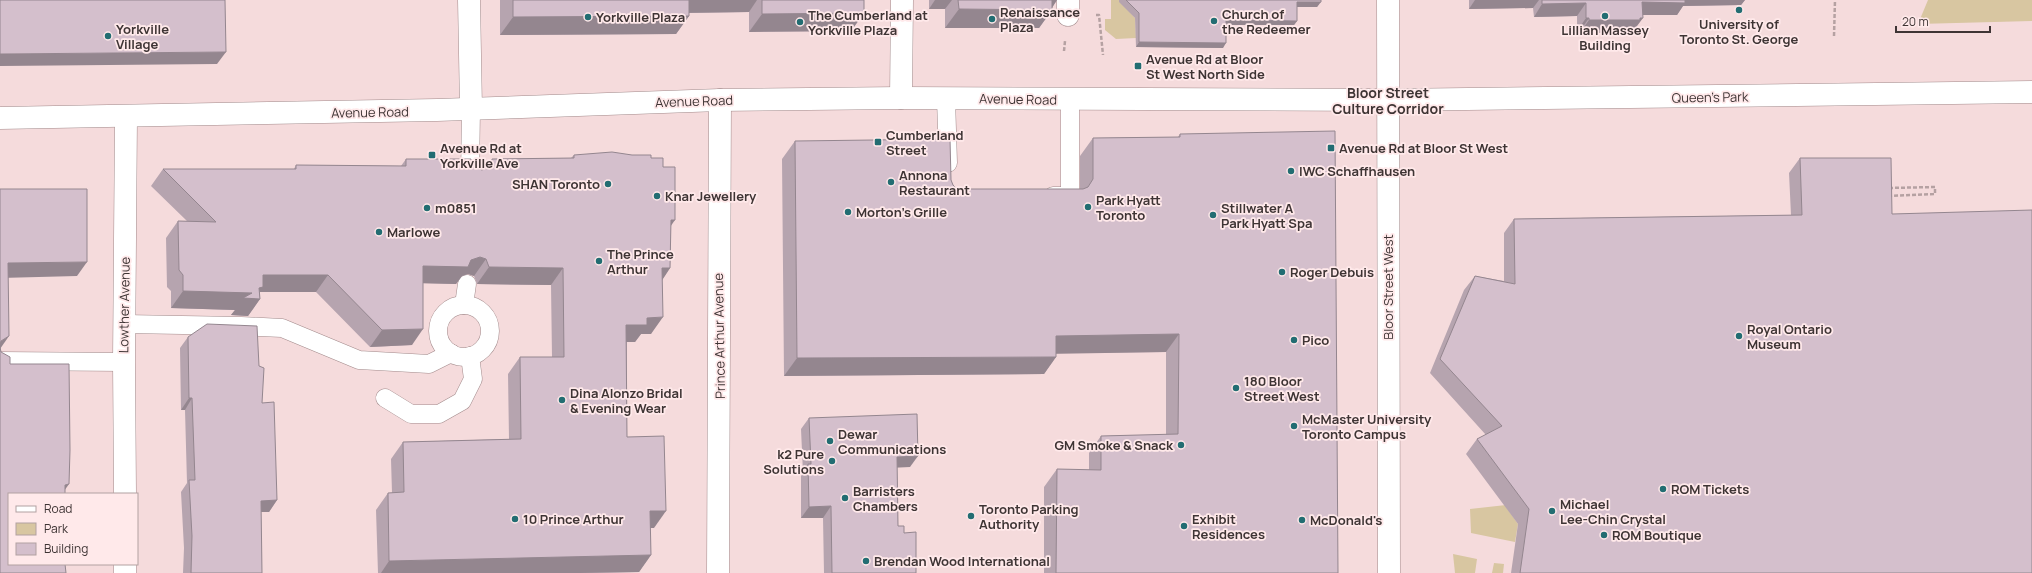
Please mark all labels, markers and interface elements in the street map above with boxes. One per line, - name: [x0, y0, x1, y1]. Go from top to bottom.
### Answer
- place label: Renaissance Plaza: [1000, 3, 1080, 36]
- place label: Church of the Redeemer: [1222, 5, 1311, 38]
- marker: University of Toronto St. George: [1734, 5, 1744, 15]
- place label: The Cumberland at Yorkville Plaza: [808, 6, 928, 39]
- place label: Yorkville Plaza: [596, 8, 685, 26]
- scale bar: [1896, 8, 1990, 34]
- marker: Lillian Massey Building: [1600, 11, 1610, 21]
- marker: Yorkville Plaza: [583, 12, 593, 22]
- text: 20 m: [1902, 13, 1929, 30]
- marker: Renaissance Plaza: [987, 14, 997, 24]
- place label: University of Toronto St. George: [1680, 15, 1799, 48]
- marker: Church of the Redeemer: [1209, 16, 1219, 26]
- marker: The Cumberland at Yorkville Plaza: [795, 17, 805, 27]
- place label: Yorkville Village: [116, 20, 169, 53]
- place label: Lillian Massey Building: [1561, 21, 1649, 54]
- marker: Yorkville Village: [103, 31, 113, 41]
- place label: Avenue Rd at Bloor St West North Side: [1146, 50, 1265, 83]
- marker: Avenue Rd at Bloor St West North Side: [1133, 61, 1143, 71]
- district label: Bloor Street Culture Corridor: [1332, 83, 1444, 118]
- street label: Queen's Park: [1672, 87, 1749, 107]
- street label: Avenue Road: [979, 89, 1057, 109]
- street label: Avenue Road: [655, 91, 733, 111]
- street label: Avenue Road: [331, 102, 409, 122]
- place label: Cumberland Street: [886, 126, 964, 159]
- marker: Cumberland Street: [873, 137, 883, 147]
- place label: Avenue Rd at Yorkville Ave: [440, 139, 522, 172]
- place label: Avenue Rd at Bloor St West: [1339, 139, 1509, 157]
- marker: Avenue Rd at Bloor St West: [1326, 143, 1336, 153]
- marker: Avenue Rd at Yorkville Ave: [427, 150, 437, 160]
- place label: IWC Schaffhausen: [1299, 162, 1415, 180]
- place label: Annona Restaurant: [899, 166, 970, 199]
- marker: IWC Schaffhausen: [1286, 166, 1296, 176]
- place label: SHAN Toronto: [512, 175, 600, 193]
- marker: Annona Restaurant: [886, 177, 896, 187]
- marker: SHAN Toronto: [603, 179, 613, 189]
- place label: Knar Jewellery: [665, 187, 757, 205]
- marker: Knar Jewellery: [652, 191, 662, 201]
- place label: Park Hyatt Toronto: [1096, 191, 1161, 224]
- place label: m0851: [435, 199, 477, 217]
- place label: Stillwater A Park Hyatt Spa: [1221, 199, 1312, 232]
- marker: Park Hyatt Toronto: [1083, 202, 1093, 212]
- marker: m0851: [422, 203, 432, 213]
- place label: Morton's Grille: [856, 203, 947, 221]
- marker: Morton's Grille: [843, 207, 853, 217]
- marker: Stillwater A Park Hyatt Spa: [1208, 210, 1218, 220]
- place label: Marlowe: [387, 223, 440, 241]
- marker: Marlowe: [374, 227, 384, 237]
- street label: Bloor Street West: [1379, 234, 1397, 340]
- place label: The Prince Arthur: [607, 245, 674, 278]
- street label: Lowther Avenue: [114, 256, 134, 353]
- marker: The Prince Arthur: [594, 256, 604, 266]
- place label: Roger Debuis: [1290, 263, 1374, 281]
- marker: Roger Debuis: [1277, 267, 1287, 277]
- street label: Prince Arthur Avenue: [709, 273, 729, 399]
- place label: Royal Ontario Museum: [1747, 320, 1832, 353]
- place label: Pico: [1302, 331, 1329, 349]
- marker: Royal Ontario Museum: [1734, 331, 1744, 341]
- marker: Pico: [1289, 335, 1299, 345]
- place label: 180 Bloor Street West: [1244, 372, 1320, 405]
- marker: 180 Bloor Street West: [1231, 383, 1241, 393]
- place label: Dina Alonzo Bridal & Evening Wear: [570, 384, 683, 417]
- marker: Dina Alonzo Bridal & Evening Wear: [557, 395, 567, 405]
- place label: McMaster University Toronto Campus: [1302, 410, 1432, 443]
- marker: McMaster University Toronto Campus: [1289, 421, 1299, 431]
- place label: Dewar Communications: [838, 425, 946, 458]
- marker: Dewar Communications: [825, 436, 835, 446]
- place label: GM Smoke & Snack: [1054, 436, 1174, 454]
- marker: GM Smoke & Snack: [1176, 440, 1186, 450]
- place label: k2 Pure Solutions: [763, 445, 824, 478]
- marker: k2 Pure Solutions: [827, 456, 837, 466]
- place label: ROM Tickets: [1671, 480, 1749, 498]
- place label: Barristers Chambers: [853, 482, 918, 515]
- marker: ROM Tickets: [1658, 484, 1668, 494]
- legend: [8, 493, 138, 565]
- marker: Barristers Chambers: [840, 493, 850, 503]
- place label: Michael Lee-Chin Crystal: [1560, 495, 1666, 528]
- text: Road: [44, 500, 72, 517]
- place label: Toronto Parking Authority: [979, 500, 1079, 533]
- marker: Michael Lee-Chin Crystal: [1547, 506, 1557, 516]
- place label: 10 Prince Arthur: [523, 510, 624, 528]
- place label: Exhibit Residences: [1192, 510, 1265, 543]
- marker: Toronto Parking Authority: [966, 511, 976, 521]
- place label: McDonald's: [1310, 511, 1382, 529]
- marker: 10 Prince Arthur: [510, 514, 520, 524]
- marker: McDonald's: [1297, 515, 1307, 525]
- text: Park: [44, 520, 69, 537]
- marker: Exhibit Residences: [1179, 521, 1189, 531]
- place label: ROM Boutique: [1612, 526, 1702, 544]
- marker: ROM Boutique: [1599, 530, 1609, 540]
- text: Building: [44, 540, 88, 557]
- place label: Brendan Wood International: [874, 552, 1050, 570]
- marker: Brendan Wood International: [861, 556, 871, 566]

